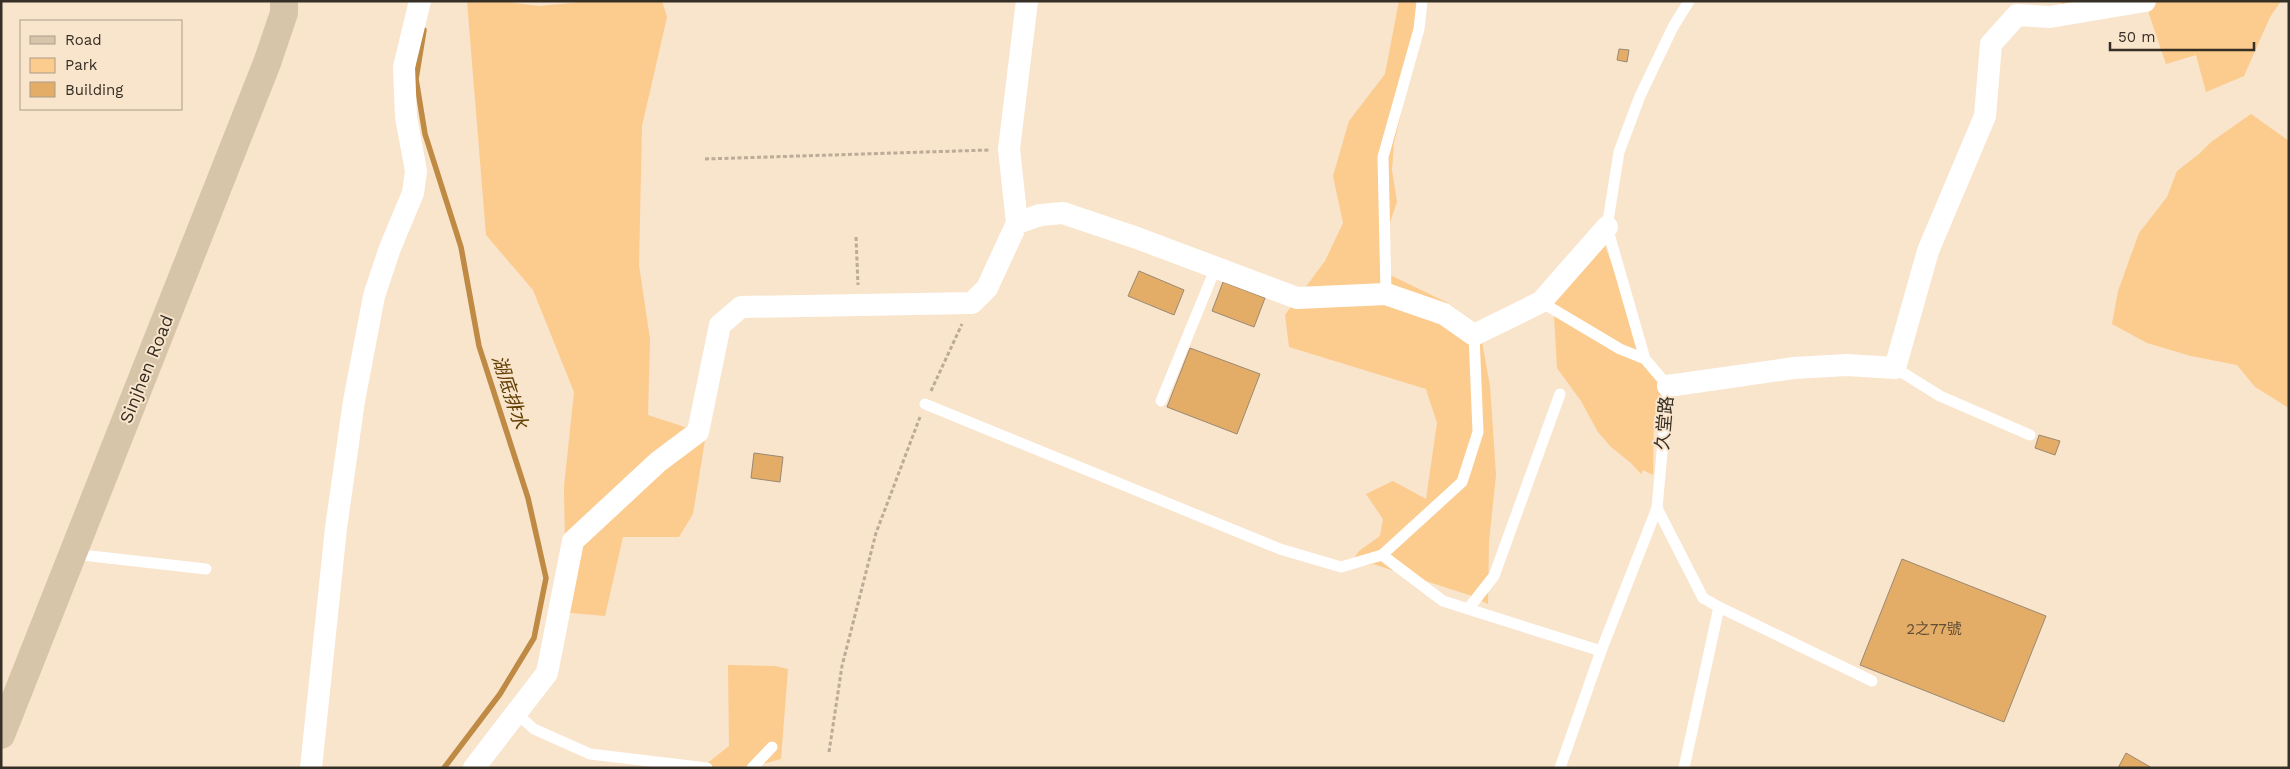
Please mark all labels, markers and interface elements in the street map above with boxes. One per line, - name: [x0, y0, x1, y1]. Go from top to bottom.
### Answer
- legend: [20, 20, 182, 110]
- scale bar: [2110, 20, 2254, 52]
- text: 50 m: [2118, 28, 2155, 46]
- text: Road: [65, 31, 102, 49]
- text: Park: [65, 56, 98, 74]
- text: Building: [65, 81, 123, 99]
- street label: Sinjhen Road: [115, 312, 177, 426]
- water label: 湖底排水: [487, 352, 533, 433]
- street label: 久堂路: [1651, 395, 1677, 451]
- house number: 2之77號: [1906, 620, 1962, 638]

